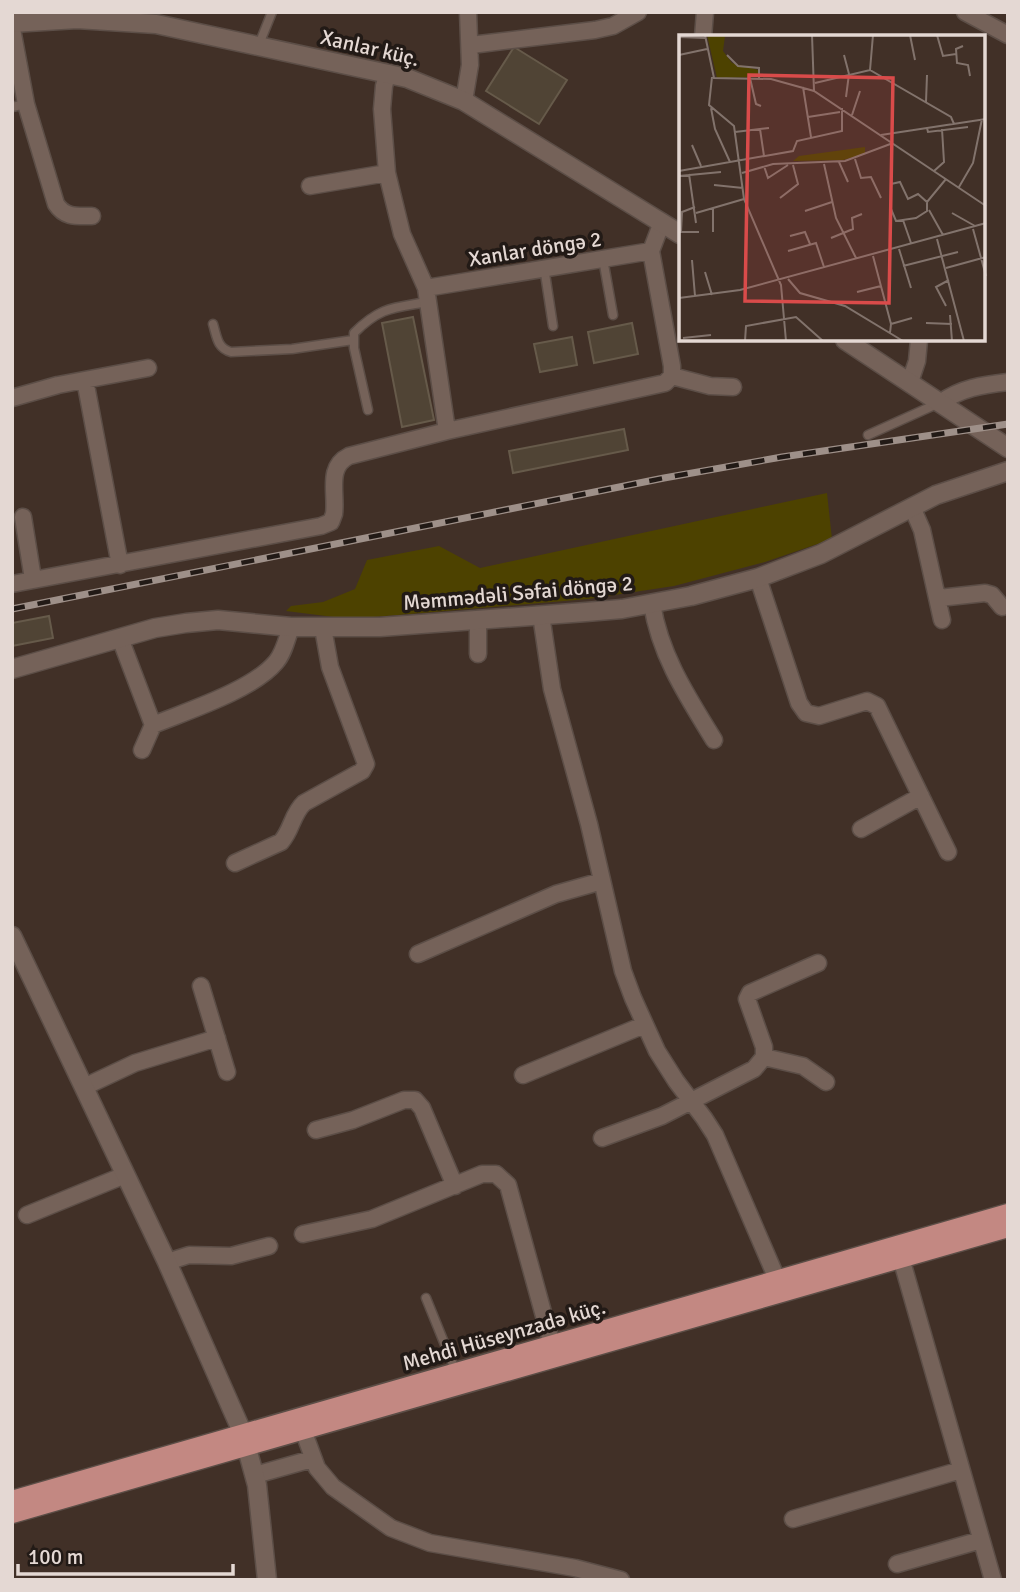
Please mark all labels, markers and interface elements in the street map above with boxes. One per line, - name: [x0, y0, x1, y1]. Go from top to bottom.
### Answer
- street label: Xanlar küç.: [318, 24, 422, 72]
- inset map: [679, 35, 985, 341]
- street label: Xanlar döngə 2: [467, 226, 603, 272]
- street label: Məmmədəli Səfai döngə 2: [402, 570, 634, 616]
- street label: Mehdi Hüseynzadə küç.: [400, 1294, 608, 1376]
- scale bar: [18, 1532, 233, 1576]
- text: 100 m: [28, 1544, 83, 1570]

